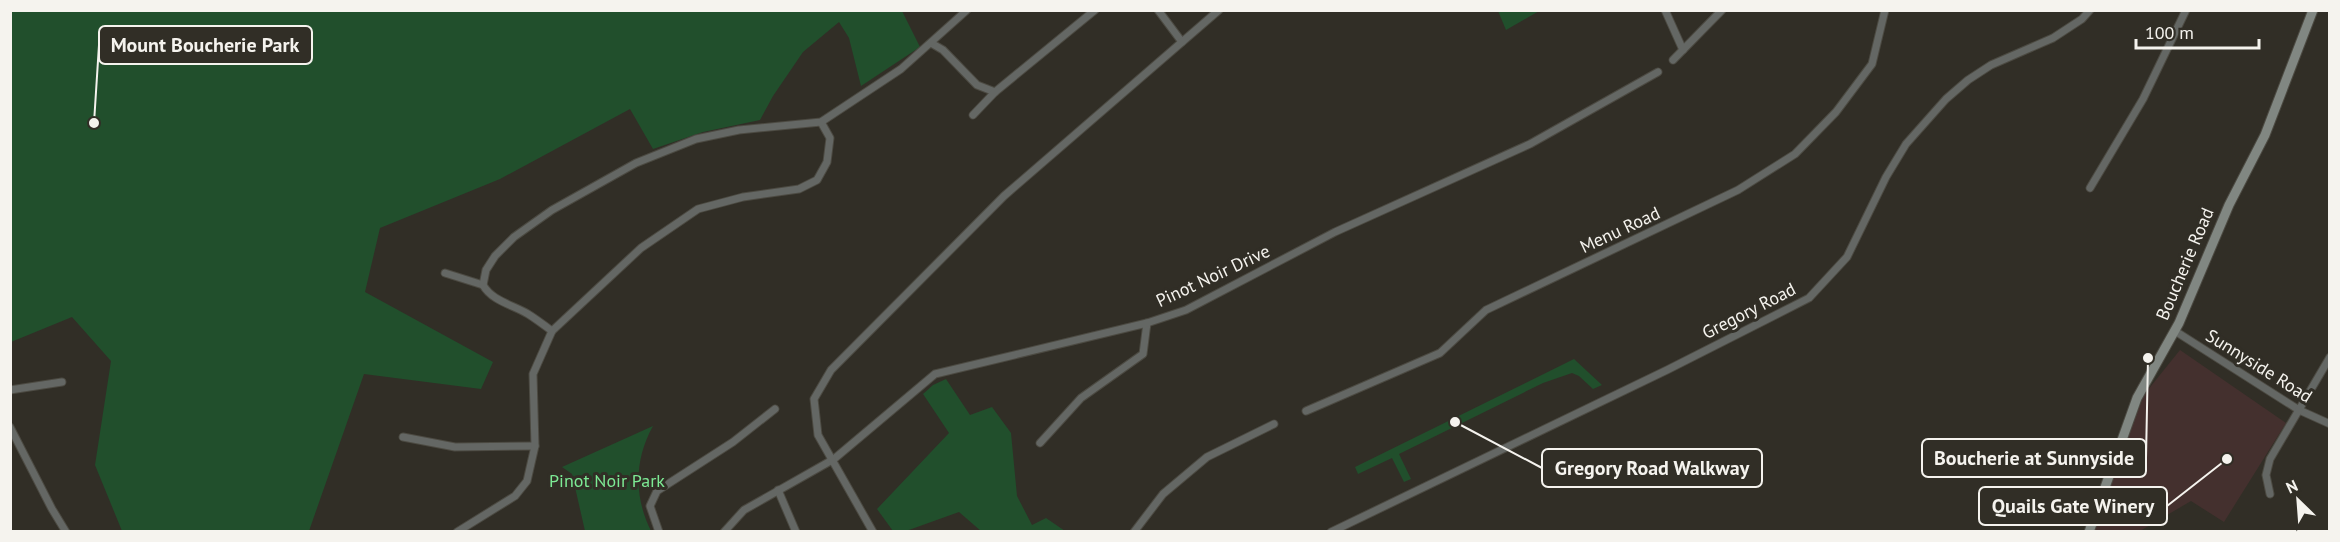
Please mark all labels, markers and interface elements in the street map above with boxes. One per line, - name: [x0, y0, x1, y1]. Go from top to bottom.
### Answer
- scale bar: [2136, 12, 2259, 50]
- text: 100 m: [2145, 21, 2194, 44]
- callout: Mount Boucherie Park: [99, 26, 312, 64]
- text: Mount Boucherie Park: [111, 32, 300, 58]
- street label: Menu Road: [1576, 201, 1664, 258]
- street label: Boucherie Road: [2151, 204, 2219, 324]
- street label: Pinot Noir Drive: [1152, 239, 1273, 312]
- street label: Gregory Road: [1698, 277, 1800, 344]
- street label: Sunnyside Road: [2202, 324, 2317, 408]
- callout: Boucherie at Sunnyside: [1922, 439, 2146, 477]
- text: Boucherie at Sunnyside: [1934, 445, 2134, 471]
- callout: Gregory Road Walkway: [1542, 449, 1762, 487]
- text: Gregory Road Walkway: [1555, 455, 1750, 481]
- park label: Pinot Noir Park: [549, 469, 665, 492]
- north arrow: [2268, 470, 2328, 530]
- text: N: [2283, 475, 2301, 498]
- callout: Quails Gate Winery: [1979, 487, 2167, 525]
- text: Quails Gate Winery: [1992, 493, 2155, 519]

